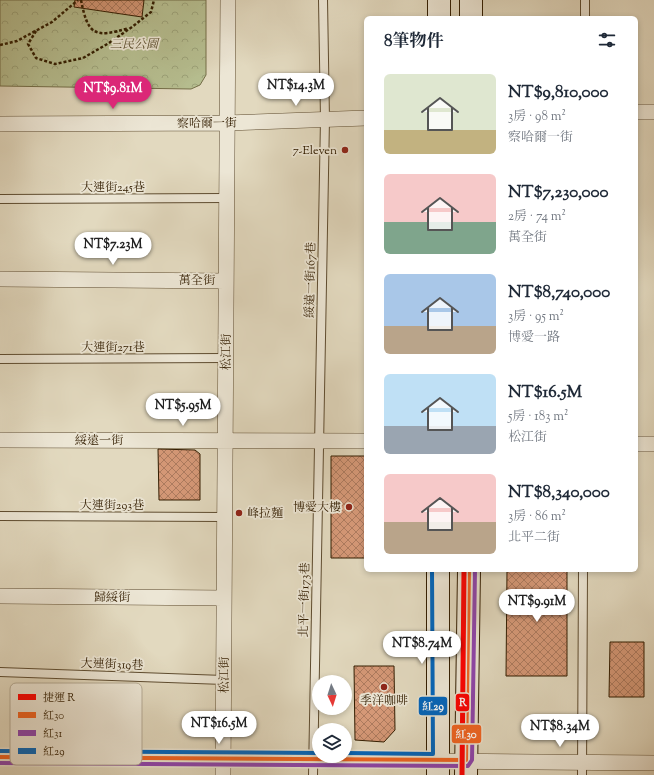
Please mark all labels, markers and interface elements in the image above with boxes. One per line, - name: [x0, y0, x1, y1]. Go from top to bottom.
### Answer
- icon: filters: [596, 29, 618, 51]
- text: 8筆物件: [384, 30, 444, 54]
- park label: 三民公園: [110, 36, 160, 54]
- pin: NT$14.3M: [255, 73, 337, 107]
- pin: NT$9.81M: [72, 76, 154, 110]
- text: NT$14.3M: [267, 77, 325, 95]
- text: NT$9.81M: [84, 80, 142, 98]
- text: NT$9,810,000: [508, 81, 608, 105]
- icon: home: [416, 90, 464, 138]
- text: 3房 · 98 m²: [508, 108, 566, 126]
- street label: 察哈爾一街: [177, 114, 238, 134]
- text: 察哈爾一街: [508, 129, 573, 147]
- place label: 7-Eleven: [293, 142, 337, 160]
- marker: 7-Eleven: [340, 145, 350, 155]
- street label: 大連街245巷: [81, 179, 145, 197]
- text: NT$7,230,000: [508, 181, 609, 205]
- icon: home: [416, 190, 464, 238]
- text: 2房 · 74 m²: [508, 208, 566, 226]
- text: 萬全街: [508, 229, 547, 247]
- pin: NT$7.23M: [72, 232, 154, 266]
- text: NT$7.23M: [84, 236, 142, 254]
- street label: 綏遠一街167巷: [301, 242, 321, 318]
- street label: 萬全街: [179, 272, 216, 290]
- text: NT$8,740,000: [508, 281, 610, 305]
- icon: home: [416, 290, 464, 338]
- text: 3房 · 95 m²: [508, 308, 564, 326]
- text: 博愛一路: [508, 329, 560, 347]
- street label: 松江街: [218, 333, 236, 370]
- street label: 大連街271巷: [81, 339, 145, 357]
- text: NT$16.5M: [508, 381, 582, 405]
- icon: home: [416, 390, 464, 438]
- pin: NT$5.95M: [142, 393, 224, 427]
- text: NT$5.95M: [155, 397, 211, 415]
- text: 5房 · 183 m²: [508, 408, 568, 426]
- text: 松江街: [508, 429, 547, 447]
- street label: 綏遠一街: [75, 432, 124, 450]
- text: NT$8,340,000: [508, 481, 610, 505]
- icon: home: [416, 490, 464, 538]
- street label: 大連街293巷: [80, 497, 144, 515]
- place label: 博愛大樓: [293, 499, 341, 517]
- marker: 博愛大樓: [344, 502, 354, 512]
- place label: 峰拉麵: [247, 505, 283, 523]
- marker: 峰拉麵: [234, 508, 244, 518]
- text: 3房 · 86 m²: [508, 508, 566, 526]
- text: 北平二街: [508, 529, 560, 547]
- street label: 北平一街173巷: [295, 562, 315, 638]
- street label: 歸綏街: [94, 589, 131, 607]
- pin: NT$9.91M: [496, 589, 578, 623]
- text: NT$9.91M: [508, 593, 566, 611]
- pin: NT$8.74M: [381, 631, 463, 665]
- text: NT$8.74M: [392, 635, 452, 653]
- street label: 大連街319巷: [80, 655, 144, 675]
- street label: 松江街: [216, 656, 234, 693]
- north arrow: [312, 675, 352, 715]
- map controls: [312, 675, 352, 763]
- marker: 季洋咖啡: [379, 682, 389, 692]
- legend: [10, 683, 142, 765]
- text: 捷運 R: [43, 690, 75, 706]
- place label: 季洋咖啡: [360, 692, 408, 710]
- line badge: R: [455, 693, 470, 712]
- text: R: [458, 695, 468, 711]
- line badge: 紅29: [418, 696, 448, 716]
- text: 紅29: [422, 699, 444, 715]
- text: 紅30: [43, 708, 64, 724]
- pin: NT$16.5M: [178, 711, 260, 745]
- pin: NT$8.34M: [519, 714, 601, 748]
- text: NT$16.5M: [191, 715, 247, 733]
- text: NT$8.34M: [530, 718, 590, 736]
- button: layers: [312, 723, 352, 763]
- line badge: 紅30: [451, 724, 482, 744]
- text: 紅31: [43, 726, 62, 742]
- text: 紅30: [455, 727, 477, 743]
- text: 紅29: [43, 744, 65, 760]

